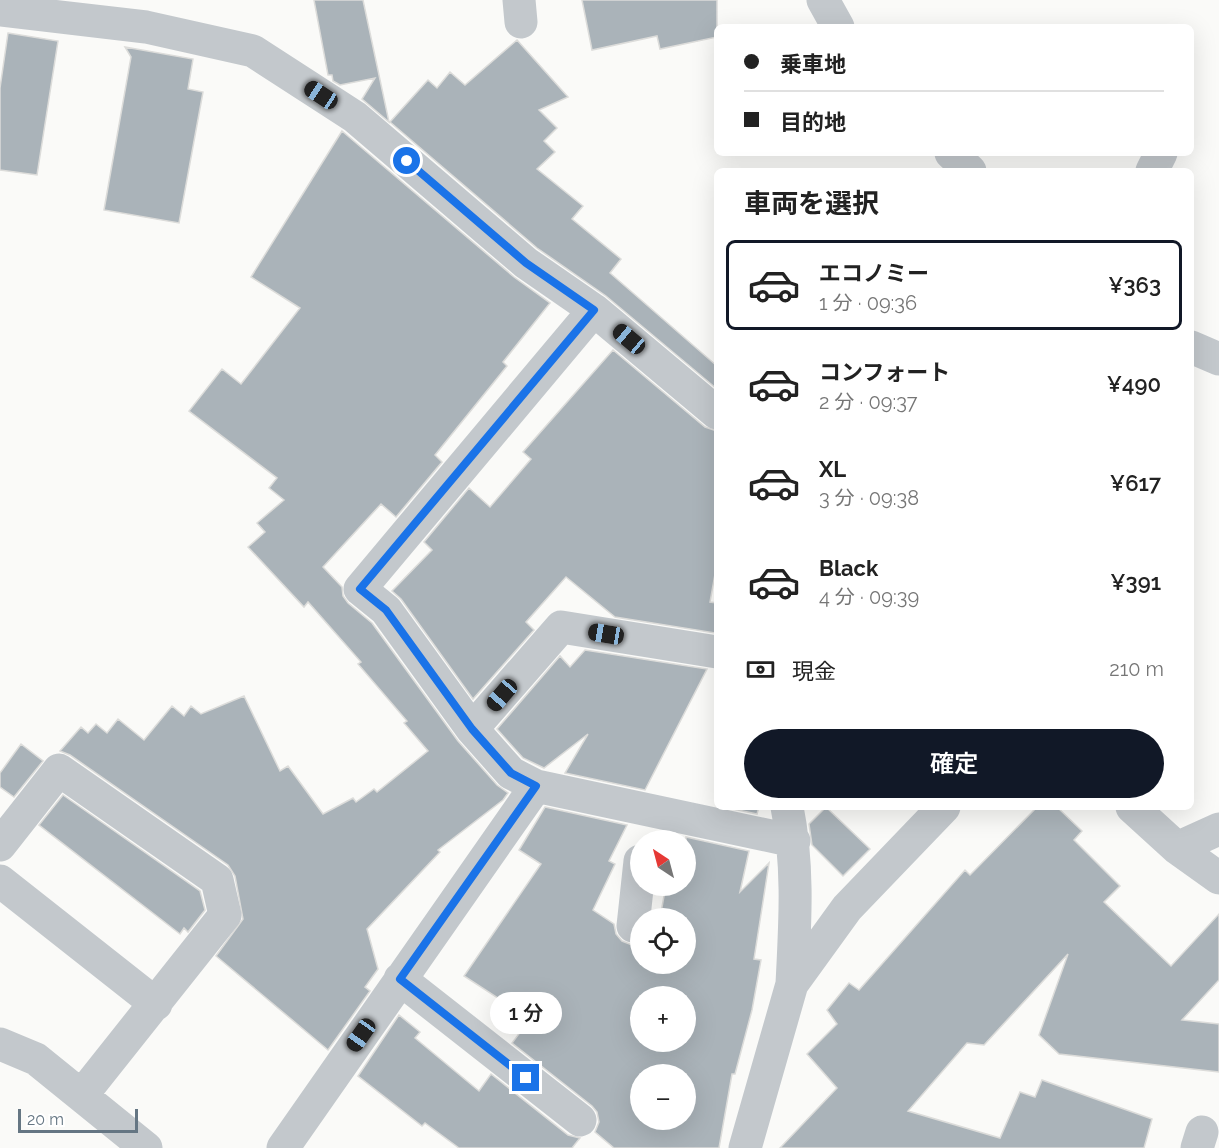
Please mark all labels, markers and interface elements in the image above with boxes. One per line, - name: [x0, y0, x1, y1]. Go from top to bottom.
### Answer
- text: 乗車地: [780, 51, 846, 77]
- car: [301, 78, 341, 112]
- text: 目的地: [780, 109, 846, 135]
- route start: [393, 147, 420, 174]
- text: 車両を選択: [744, 188, 879, 219]
- icon: car: [747, 258, 801, 312]
- text: エコノミー: [819, 260, 929, 286]
- text: ¥363: [1108, 272, 1161, 298]
- text: 1 分 · 09:36: [819, 291, 917, 315]
- car: [609, 321, 649, 357]
- icon: car: [747, 357, 801, 411]
- text: コンフォート: [819, 359, 950, 385]
- text: ¥490: [1107, 371, 1161, 397]
- text: 2 分 · 09:37: [819, 390, 918, 414]
- icon: car: [747, 456, 801, 510]
- text: XL: [819, 456, 846, 482]
- text: ¥617: [1110, 470, 1161, 496]
- text: 3 分 · 09:38: [819, 486, 919, 510]
- icon: car: [747, 555, 801, 609]
- text: Black: [819, 555, 878, 581]
- text: ¥391: [1110, 569, 1161, 595]
- text: 4 分 · 09:39: [819, 585, 919, 609]
- car: [587, 622, 625, 646]
- icon: cash: [744, 653, 777, 686]
- text: 210 m: [1109, 657, 1164, 681]
- text: 現金: [792, 658, 836, 684]
- car: [483, 676, 521, 714]
- button: 確定: [744, 729, 1164, 798]
- north arrow: [630, 830, 696, 896]
- map controls: [630, 830, 696, 1130]
- button: locate: [630, 908, 696, 974]
- button: +: [630, 986, 696, 1052]
- callout: 1 分: [490, 991, 562, 1033]
- text: 1 分: [509, 1001, 543, 1025]
- car: [343, 1015, 379, 1055]
- route end: [512, 1064, 539, 1091]
- button: −: [630, 1064, 696, 1130]
- scale bar: [18, 1106, 138, 1134]
- text: 20 m: [27, 1110, 64, 1129]

